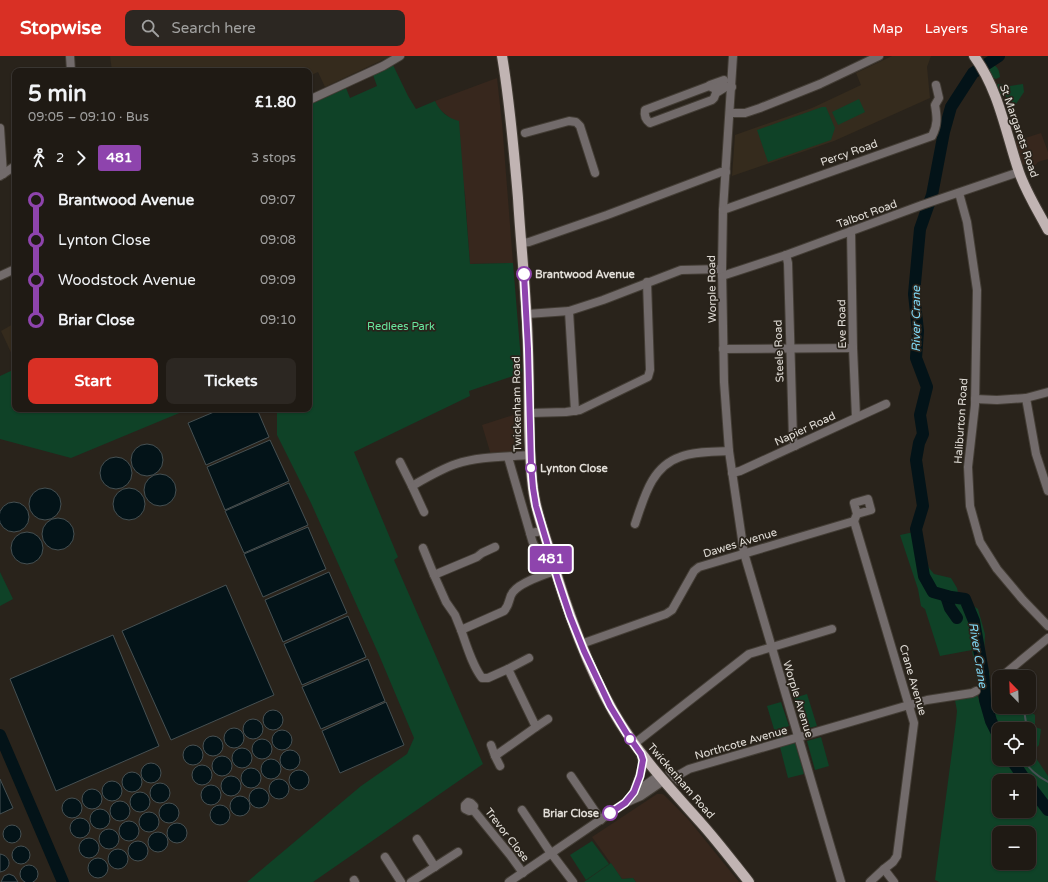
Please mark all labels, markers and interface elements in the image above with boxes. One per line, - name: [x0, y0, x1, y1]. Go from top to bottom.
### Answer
- search box: [125, 10, 405, 46]
- text: Stopwise: [20, 17, 101, 39]
- icon: search: [139, 17, 161, 39]
- text: Search here: [171, 19, 256, 37]
- text: Map: [873, 20, 903, 37]
- text: Layers: [925, 20, 968, 37]
- text: Share: [990, 20, 1028, 37]
- text: 5 min: [28, 81, 87, 107]
- street label: St Margarets Road: [997, 83, 1041, 179]
- text: £1.80: [255, 93, 296, 111]
- text: 09:05 – 09:10 · Bus: [28, 109, 149, 125]
- street label: Percy Road: [819, 137, 879, 169]
- icon: walk: [28, 147, 50, 169]
- icon: forward: [70, 147, 92, 169]
- text: 481: [106, 149, 133, 166]
- text: 2: [56, 150, 64, 166]
- text: 3 stops: [251, 150, 296, 166]
- text: Brantwood Avenue: [58, 191, 194, 209]
- text: 09:07: [260, 192, 296, 208]
- street label: Talbot Road: [835, 197, 899, 231]
- text: Lynton Close: [58, 231, 150, 249]
- text: 09:08: [260, 232, 296, 248]
- street label: Worple Road: [705, 255, 719, 323]
- marker: Brantwood Avenue: [516, 266, 532, 282]
- place label: Brantwood Avenue: [535, 268, 636, 281]
- text: Woodstock Avenue: [58, 271, 196, 289]
- text: 09:09: [260, 272, 296, 288]
- water label: River Crane: [909, 285, 923, 352]
- street label: Eve Road: [835, 299, 849, 349]
- text: Briar Close: [58, 311, 135, 329]
- text: 09:10: [260, 312, 296, 328]
- street label: Steele Road: [771, 319, 787, 383]
- park label: Redlees Park: [367, 320, 435, 333]
- street label: Twickenham Road: [510, 356, 524, 452]
- button: Start: [28, 358, 158, 404]
- button: Tickets: [166, 358, 296, 404]
- street label: Haliburton Road: [952, 378, 970, 464]
- street label: Napier Road: [773, 409, 838, 449]
- marker: Lynton Close: [525, 462, 537, 474]
- place label: Lynton Close: [540, 462, 609, 476]
- street label: Dawes Avenue: [701, 526, 779, 560]
- line badge: 481: [528, 546, 574, 572]
- text: 481: [538, 550, 564, 567]
- water label: River Crane: [966, 621, 990, 690]
- street label: Crane Avenue: [897, 643, 929, 717]
- street label: Worple Avenue: [780, 659, 816, 739]
- north arrow: [992, 670, 1036, 714]
- map controls: [992, 670, 1036, 870]
- button: locate: [992, 722, 1036, 766]
- street label: Northcote Avenue: [693, 724, 789, 762]
- unlabelled marker: [624, 733, 636, 745]
- street label: Twickenham Road: [645, 741, 717, 821]
- button: +: [992, 774, 1036, 818]
- marker: Briar Close: [602, 805, 618, 821]
- street label: Trevor Close: [482, 806, 532, 864]
- place label: Briar Close: [543, 807, 600, 820]
- button: −: [992, 826, 1036, 870]

